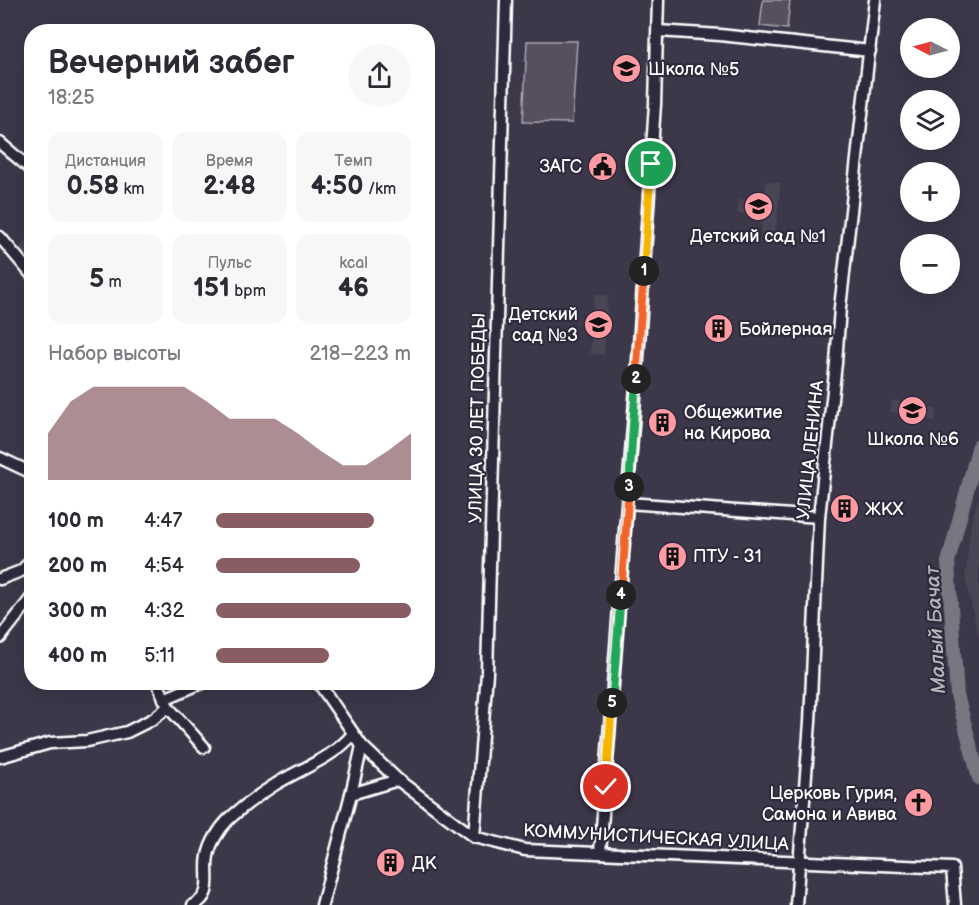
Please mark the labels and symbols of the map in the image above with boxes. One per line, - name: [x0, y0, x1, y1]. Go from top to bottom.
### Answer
- north arrow: [900, 18, 960, 78]
- school or university icon: Школа №5: [611, 53, 643, 85]
- place label: Школа №5: [648, 59, 739, 80]
- pin: [625, 138, 676, 189]
- public building icon: ЗАГС: [587, 150, 619, 182]
- place label: ЗАГС: [539, 156, 582, 177]
- school or university icon: Детский сад №1: [742, 191, 774, 223]
- place label: Детский сад №1: [690, 226, 826, 247]
- pin: 1: [629, 256, 659, 286]
- place label: Детский сад №3: [508, 304, 578, 346]
- school or university icon: Детский сад №3: [583, 308, 615, 340]
- street label: УЛИЦА 30 ЛЕТ ПОБЕДЫ: [465, 313, 490, 523]
- building icon: Бойлерная: [702, 313, 734, 345]
- place label: Бойлерная: [739, 319, 832, 340]
- pin: 2: [621, 364, 651, 394]
- street label: УЛИЦА ЛЕНИНА: [793, 379, 828, 521]
- school or university icon: Школа №6: [897, 394, 929, 426]
- place label: Общежитие на Кирова: [684, 402, 783, 444]
- building icon: Общежитие на Кирова: [647, 406, 679, 438]
- place label: Школа №6: [867, 429, 959, 450]
- pin: 3: [614, 472, 644, 502]
- building icon: ЖКХ: [828, 493, 860, 525]
- place label: ЖКХ: [865, 499, 903, 520]
- building icon: ПТУ - 31: [656, 540, 688, 572]
- place label: ПТУ - 31: [693, 546, 762, 567]
- water label: Малый Бачат: [921, 564, 951, 695]
- pin: 4: [606, 580, 636, 610]
- pin: 5: [597, 688, 627, 718]
- pin: [580, 761, 631, 812]
- place label: Церковь Гурия, Самона и Авива: [762, 783, 897, 825]
- church icon: Церковь Гурия, Самона и Авива: [902, 787, 934, 819]
- street label: КОММУНИСТИЧЕСКАЯ УЛИЦА: [523, 820, 789, 855]
- building icon: ДК: [375, 847, 407, 879]
- place label: ДК: [412, 853, 437, 874]

